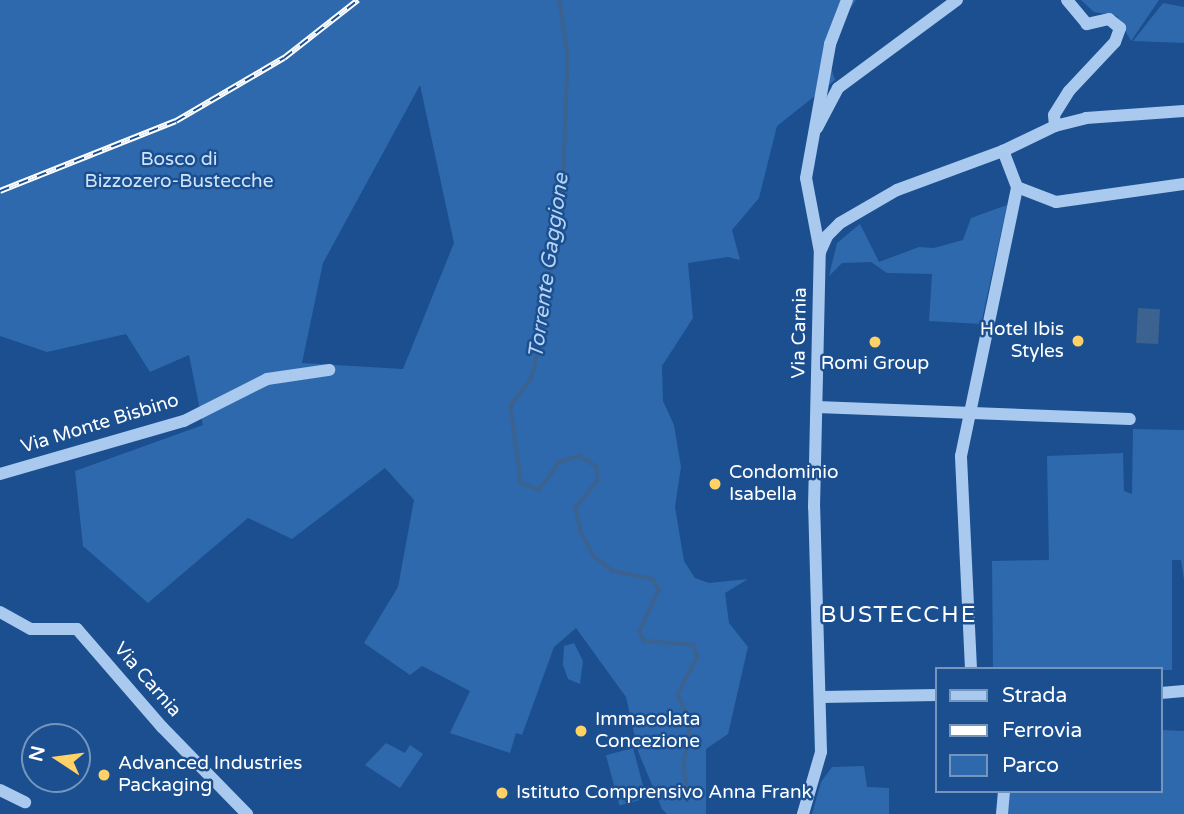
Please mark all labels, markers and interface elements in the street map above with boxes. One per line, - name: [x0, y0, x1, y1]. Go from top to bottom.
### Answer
- park label: Bosco di Bizzozero-Bustecche: [85, 149, 273, 193]
- water label: Torrente Gaggione: [524, 172, 574, 360]
- street label: Via Carnia: [788, 287, 812, 379]
- place label: Hotel Ibis Styles: [980, 319, 1064, 363]
- marker: Hotel Ibis Styles: [1070, 333, 1086, 349]
- marker: Romi Group: [867, 334, 883, 350]
- place label: Romi Group: [821, 353, 929, 375]
- street label: Via Monte Bisbino: [18, 389, 182, 459]
- place label: Condominio Isabella: [729, 462, 839, 506]
- marker: Condominio Isabella: [707, 476, 723, 492]
- district label: BUSTECCHE: [822, 601, 976, 629]
- street label: Via Carnia: [108, 638, 186, 722]
- legend: [936, 667, 1163, 793]
- text: Strada: [1002, 683, 1067, 708]
- place label: Immacolata Concezione: [595, 709, 701, 753]
- text: Ferrovia: [1002, 718, 1082, 743]
- north arrow: [21, 723, 91, 793]
- marker: Immacolata Concezione: [573, 723, 589, 739]
- text: N: [25, 744, 50, 764]
- place label: Advanced Industries Packaging: [118, 753, 302, 797]
- text: Parco: [1002, 753, 1059, 778]
- marker: Advanced Industries Packaging: [96, 767, 112, 783]
- place label: Istituto Comprensivo Anna Frank: [516, 782, 812, 804]
- marker: Istituto Comprensivo Anna Frank: [494, 785, 510, 801]

